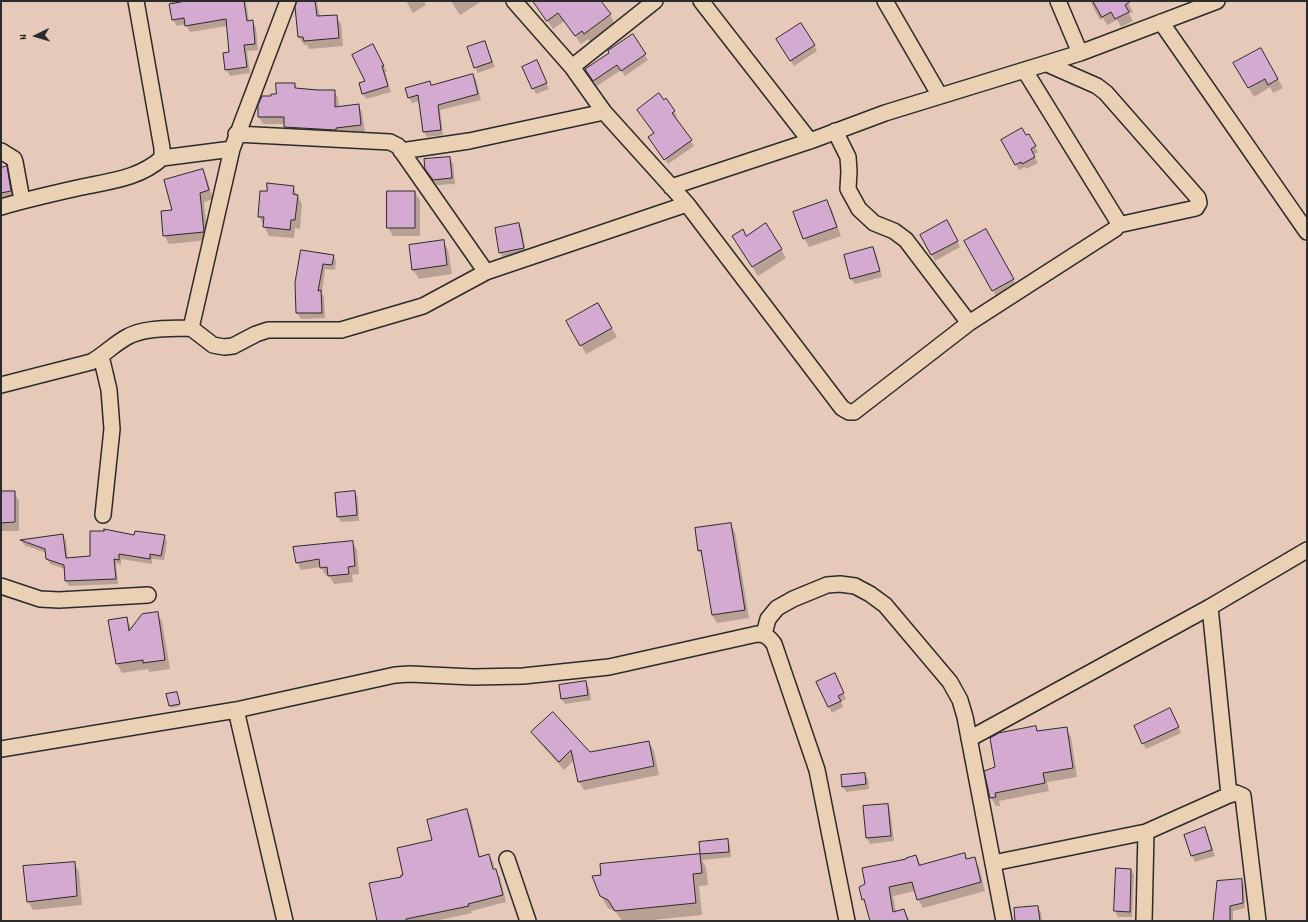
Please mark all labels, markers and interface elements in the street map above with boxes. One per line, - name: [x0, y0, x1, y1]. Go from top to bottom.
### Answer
- north arrow: [16, 16, 56, 56]
- text: N: [16, 34, 32, 40]

